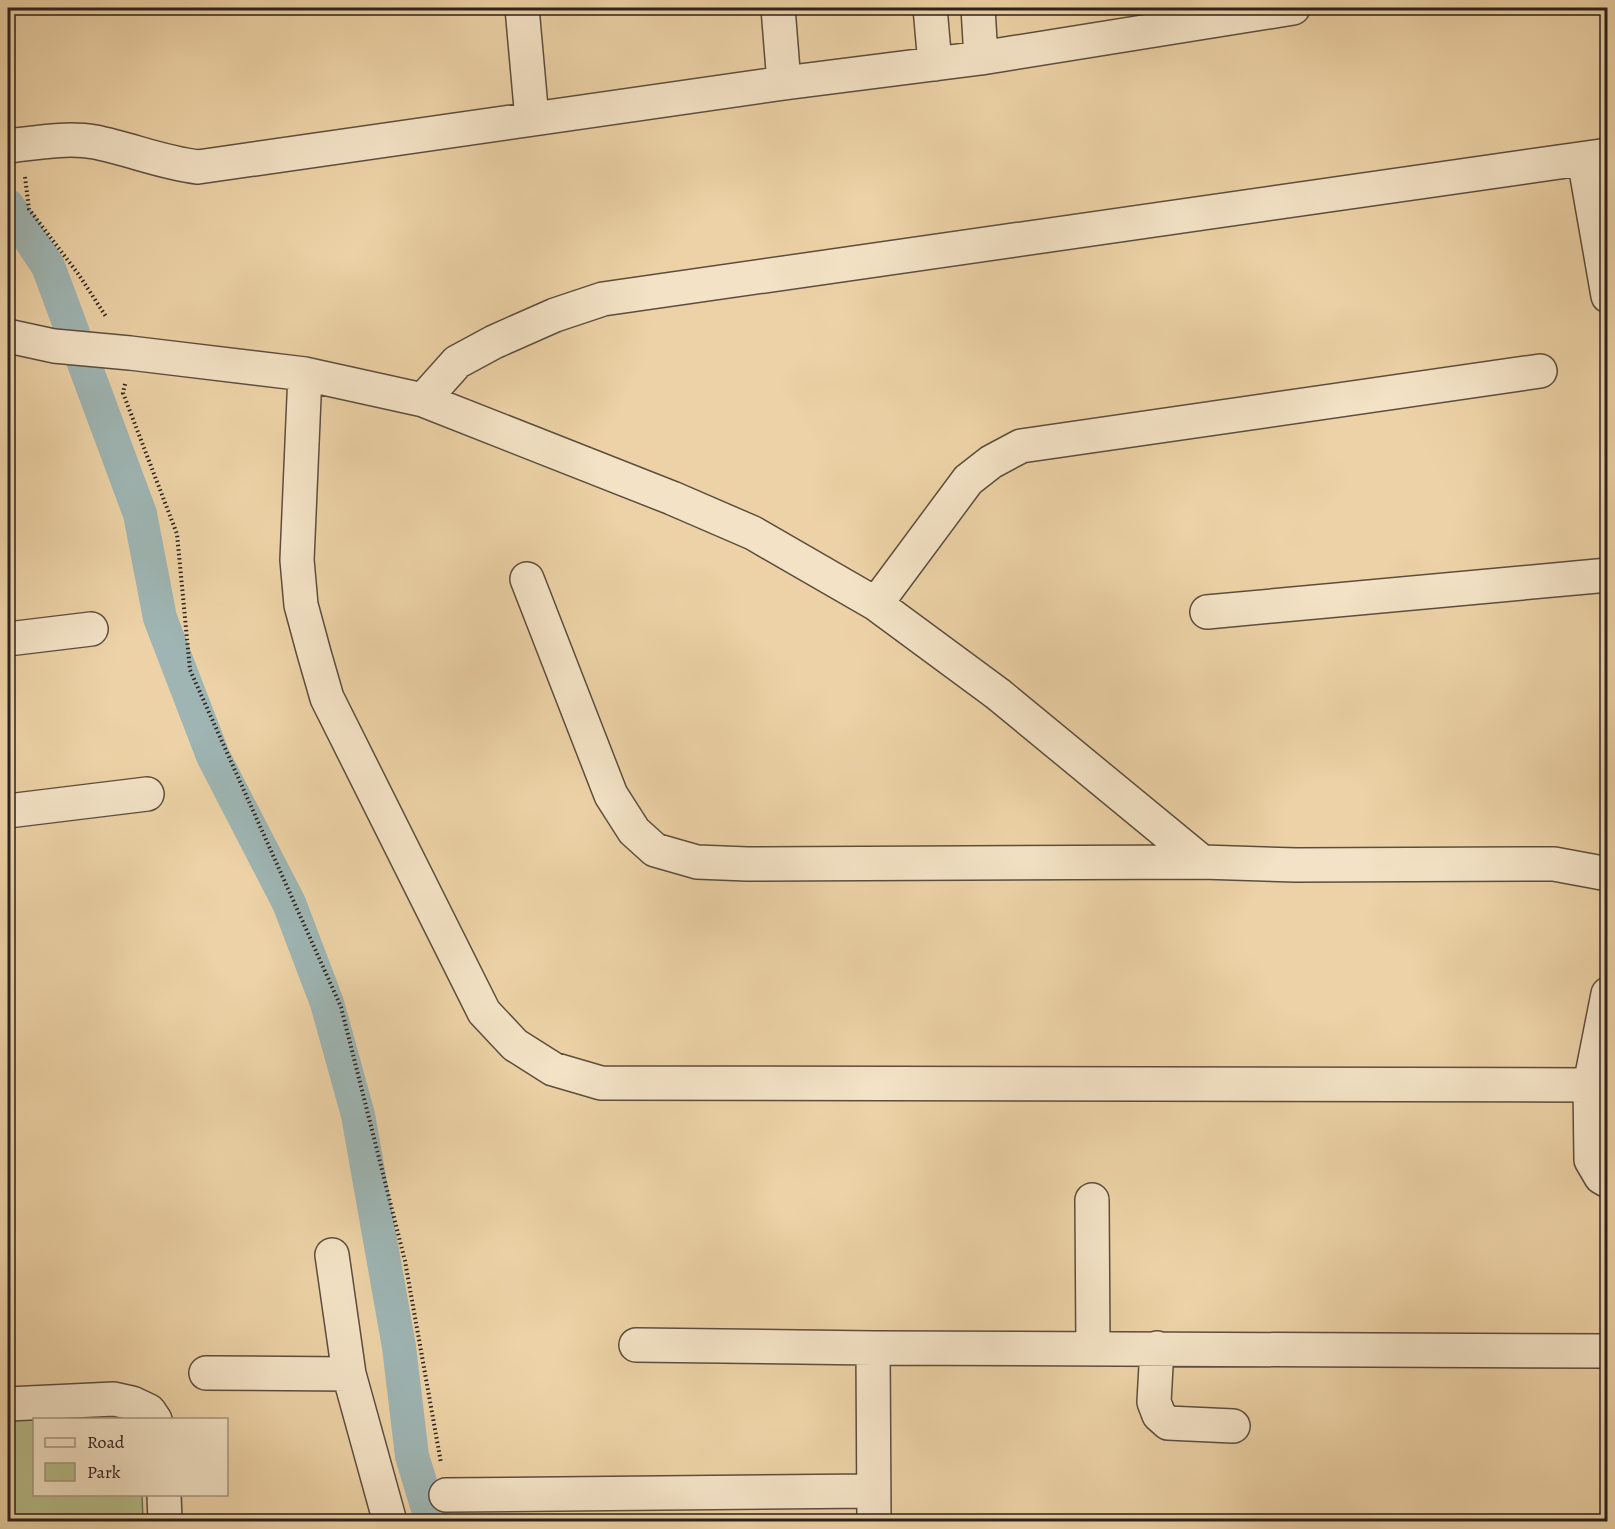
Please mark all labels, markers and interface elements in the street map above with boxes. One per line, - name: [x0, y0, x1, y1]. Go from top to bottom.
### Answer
- legend: [33, 1418, 228, 1496]
- text: Road: [87, 1430, 125, 1454]
- text: Park: [87, 1460, 121, 1484]

